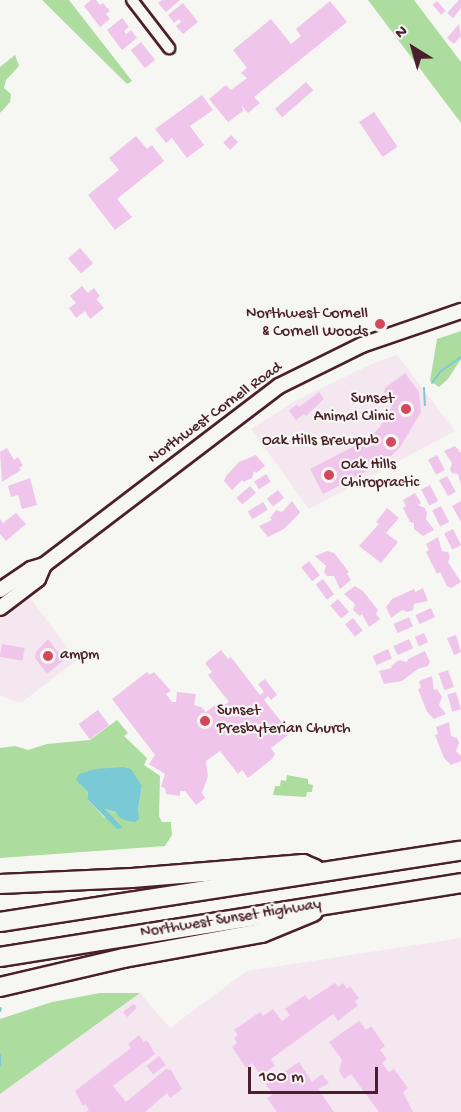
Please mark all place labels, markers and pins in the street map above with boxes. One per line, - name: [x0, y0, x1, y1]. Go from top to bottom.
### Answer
- place label: Northwest Cornell & Cornell Woods: [246, 305, 368, 343]
- marker: Northwest Cornell & Cornell Woods: [373, 317, 387, 331]
- place label: Sunset Animal Clinic: [314, 390, 394, 428]
- marker: Sunset Animal Clinic: [399, 402, 413, 416]
- place label: Oak Hills Brewpub: [262, 432, 379, 452]
- marker: Oak Hills Brewpub: [384, 435, 398, 449]
- place label: Oak Hills Chiropractic: [341, 456, 419, 494]
- marker: Oak Hills Chiropractic: [322, 468, 336, 482]
- place label: ampm: [60, 646, 99, 666]
- marker: ampm: [41, 649, 55, 663]
- place label: Sunset Presbyterian Church: [217, 702, 351, 740]
- marker: Sunset Presbyterian Church: [198, 714, 212, 728]

